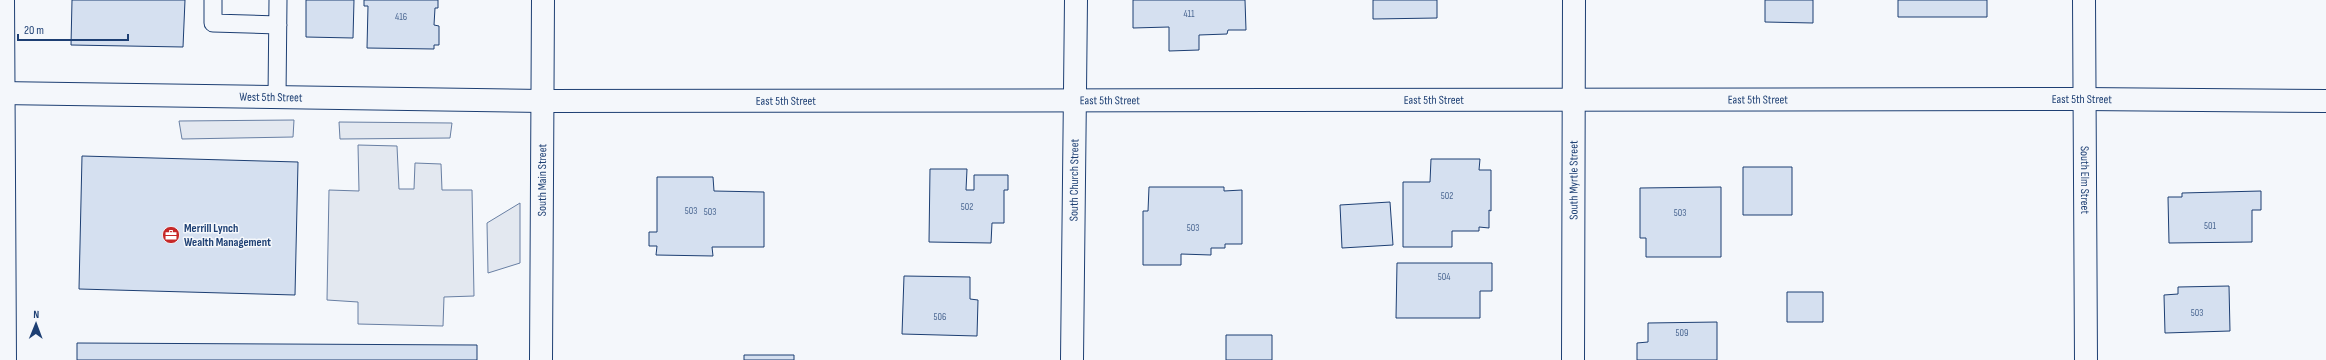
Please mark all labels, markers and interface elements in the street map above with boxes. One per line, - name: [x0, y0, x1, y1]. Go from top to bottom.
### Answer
- house number: 411: [1183, 8, 1195, 20]
- house number: 416: [395, 11, 407, 23]
- scale bar: [18, 16, 128, 42]
- text: 20 m: [24, 23, 44, 38]
- street label: West 5th Street: [239, 89, 303, 105]
- street label: East 5th Street: [2052, 91, 2112, 107]
- street label: East 5th Street: [1404, 92, 1464, 107]
- street label: East 5th Street: [1728, 92, 1788, 107]
- street label: East 5th Street: [756, 93, 816, 108]
- street label: East 5th Street: [1080, 93, 1140, 108]
- street label: South Church Street: [1066, 138, 1082, 221]
- street label: South Myrtle Street: [1566, 140, 1581, 220]
- street label: South Main Street: [534, 143, 550, 216]
- street label: South Elm Street: [2077, 146, 2093, 214]
- house number: 502: [1441, 190, 1453, 202]
- house number: 502: [961, 201, 973, 213]
- house number: 503: [685, 205, 697, 217]
- house number: 503: [704, 206, 716, 218]
- house number: 503: [1674, 207, 1686, 219]
- house number: 501: [2204, 220, 2216, 232]
- place label: Merrill Lynch Wealth Management: [184, 221, 271, 250]
- house number: 503: [1187, 222, 1199, 234]
- office icon: Merrill Lynch Wealth Management: [161, 225, 181, 245]
- house number: 504: [1438, 271, 1450, 283]
- north arrow: [16, 304, 56, 344]
- house number: 503: [2191, 307, 2203, 319]
- text: N: [33, 308, 39, 321]
- house number: 506: [934, 311, 946, 323]
- house number: 509: [1676, 327, 1688, 339]

